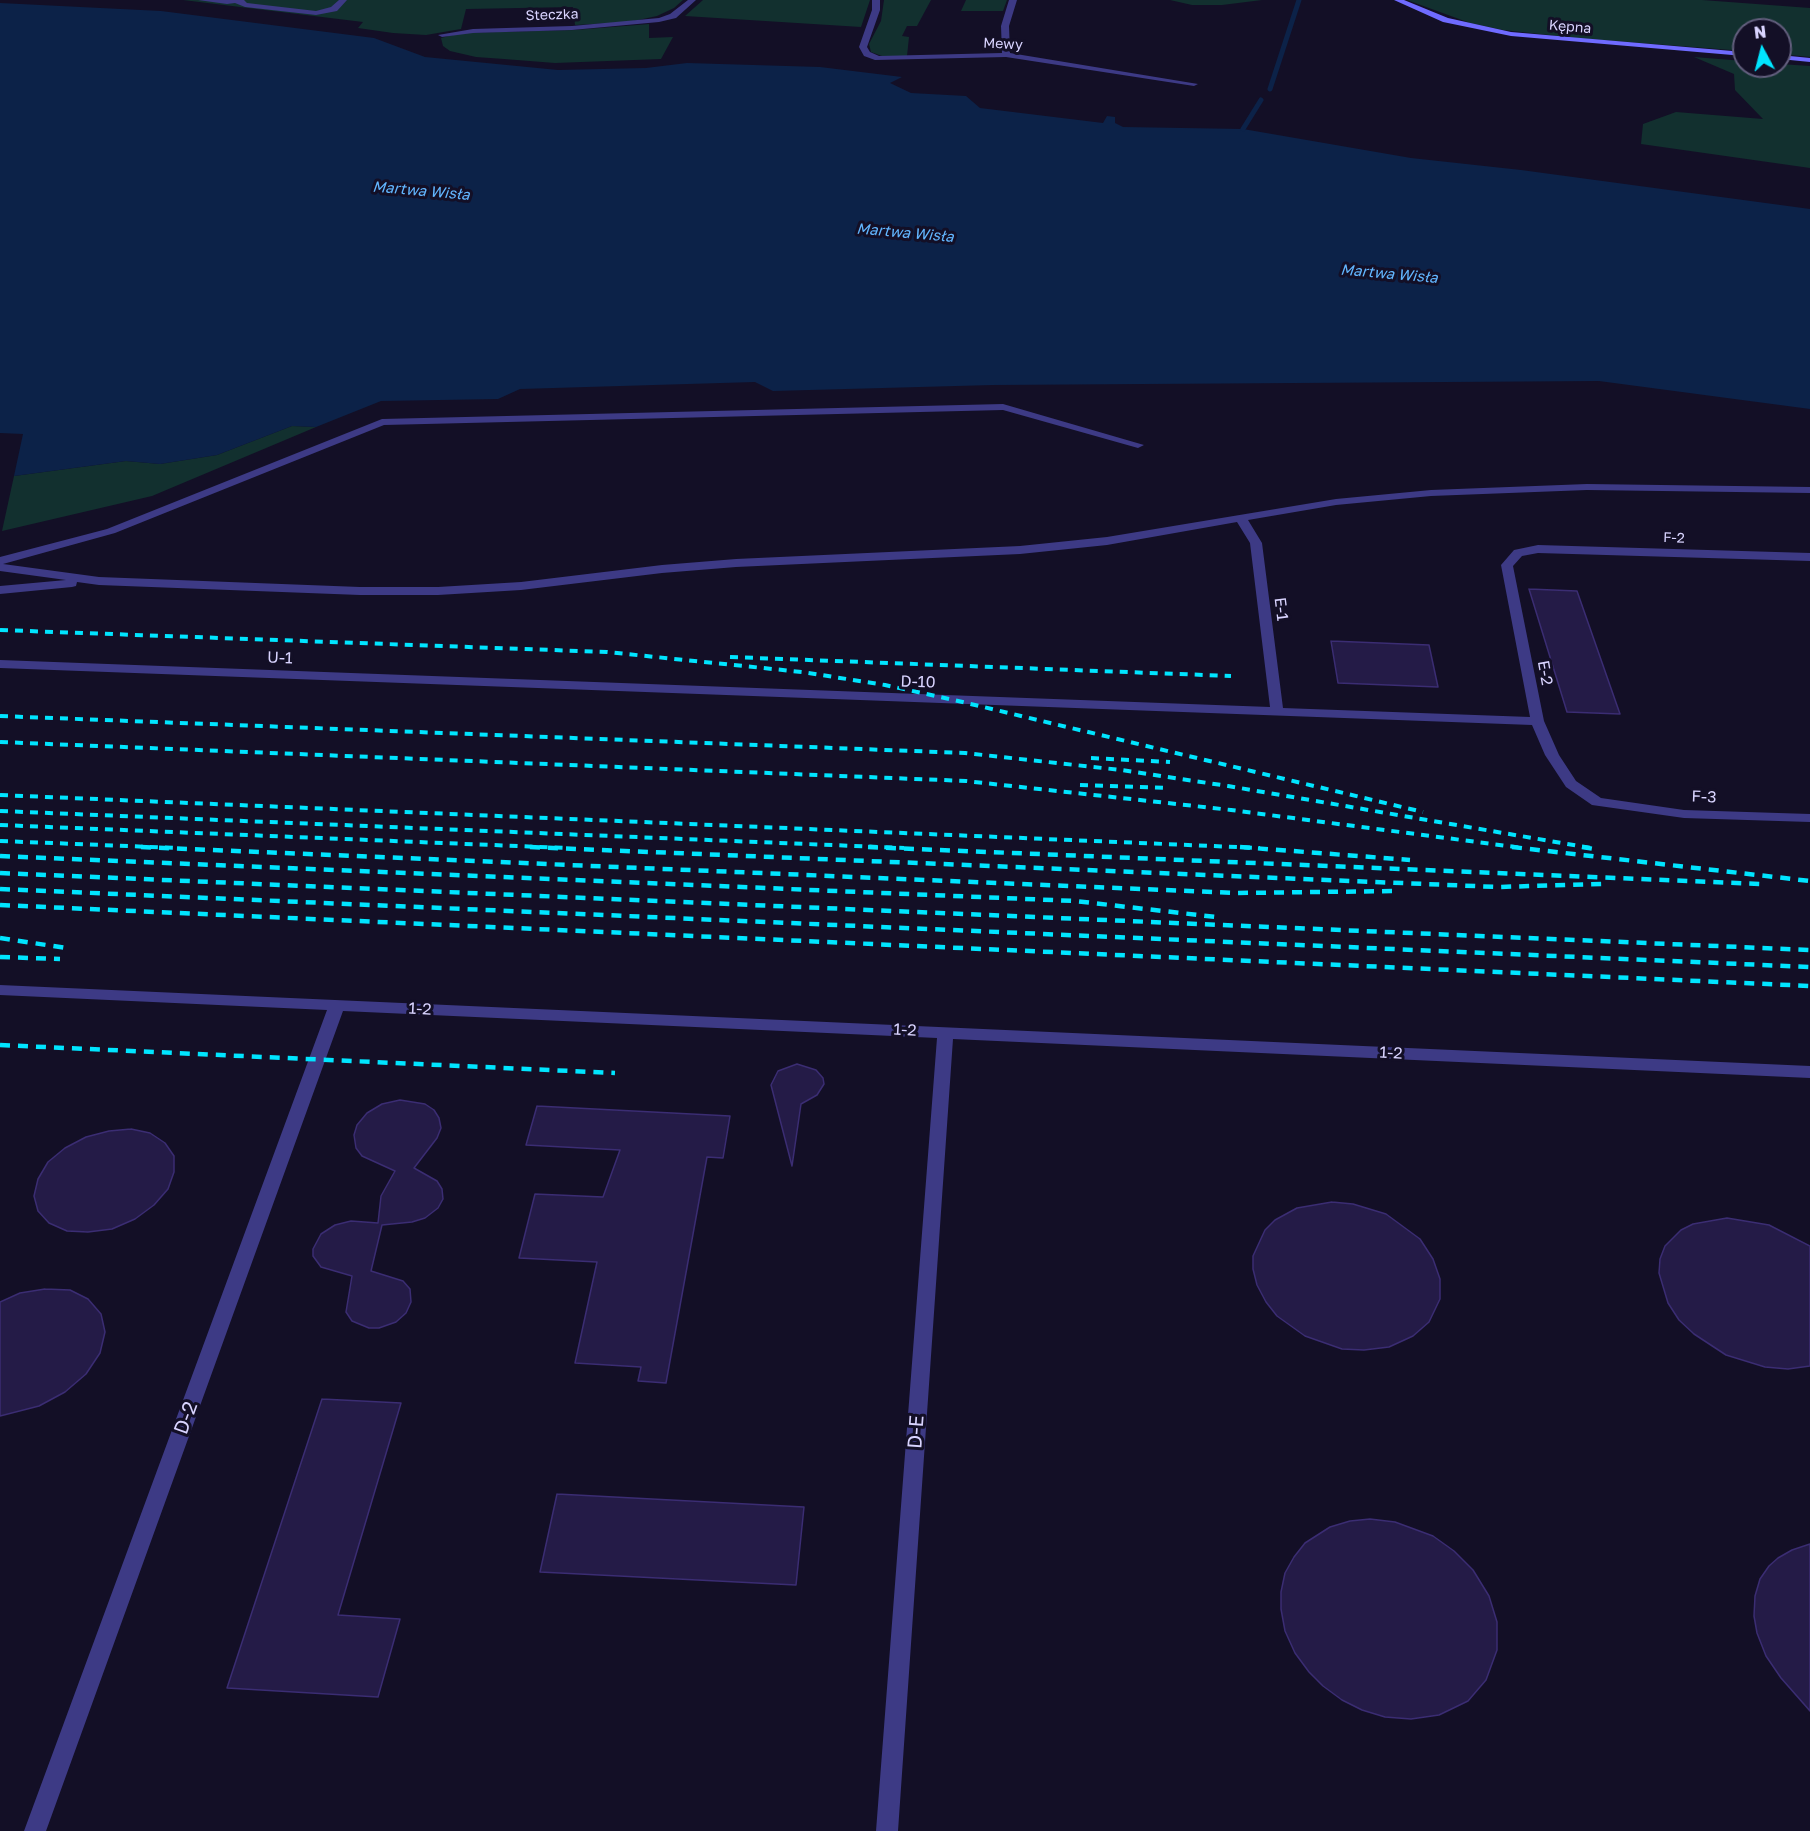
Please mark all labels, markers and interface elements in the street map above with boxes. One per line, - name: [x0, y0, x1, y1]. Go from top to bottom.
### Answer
- street label: Steczka: [525, 6, 579, 24]
- street label: Kępna: [1548, 17, 1592, 37]
- north arrow: [1732, 18, 1792, 78]
- text: N: [1753, 21, 1767, 43]
- street label: Mewy: [983, 35, 1023, 53]
- water label: Martwa Wisła: [372, 178, 470, 204]
- water label: Martwa Wisła: [856, 220, 954, 246]
- water label: Martwa Wisła: [1340, 261, 1438, 287]
- street label: F-2: [1663, 529, 1685, 547]
- street label: E-1: [1270, 596, 1292, 622]
- street label: U-1: [267, 648, 293, 668]
- street label: E-2: [1533, 659, 1557, 687]
- street label: D-10: [900, 672, 936, 692]
- street label: F-3: [1691, 787, 1717, 807]
- street label: 1-2: [408, 999, 432, 1019]
- street label: 1-2: [893, 1020, 917, 1040]
- street label: 1-2: [1379, 1043, 1403, 1063]
- street label: D-2: [169, 1398, 203, 1438]
- street label: D-E: [903, 1414, 929, 1450]

